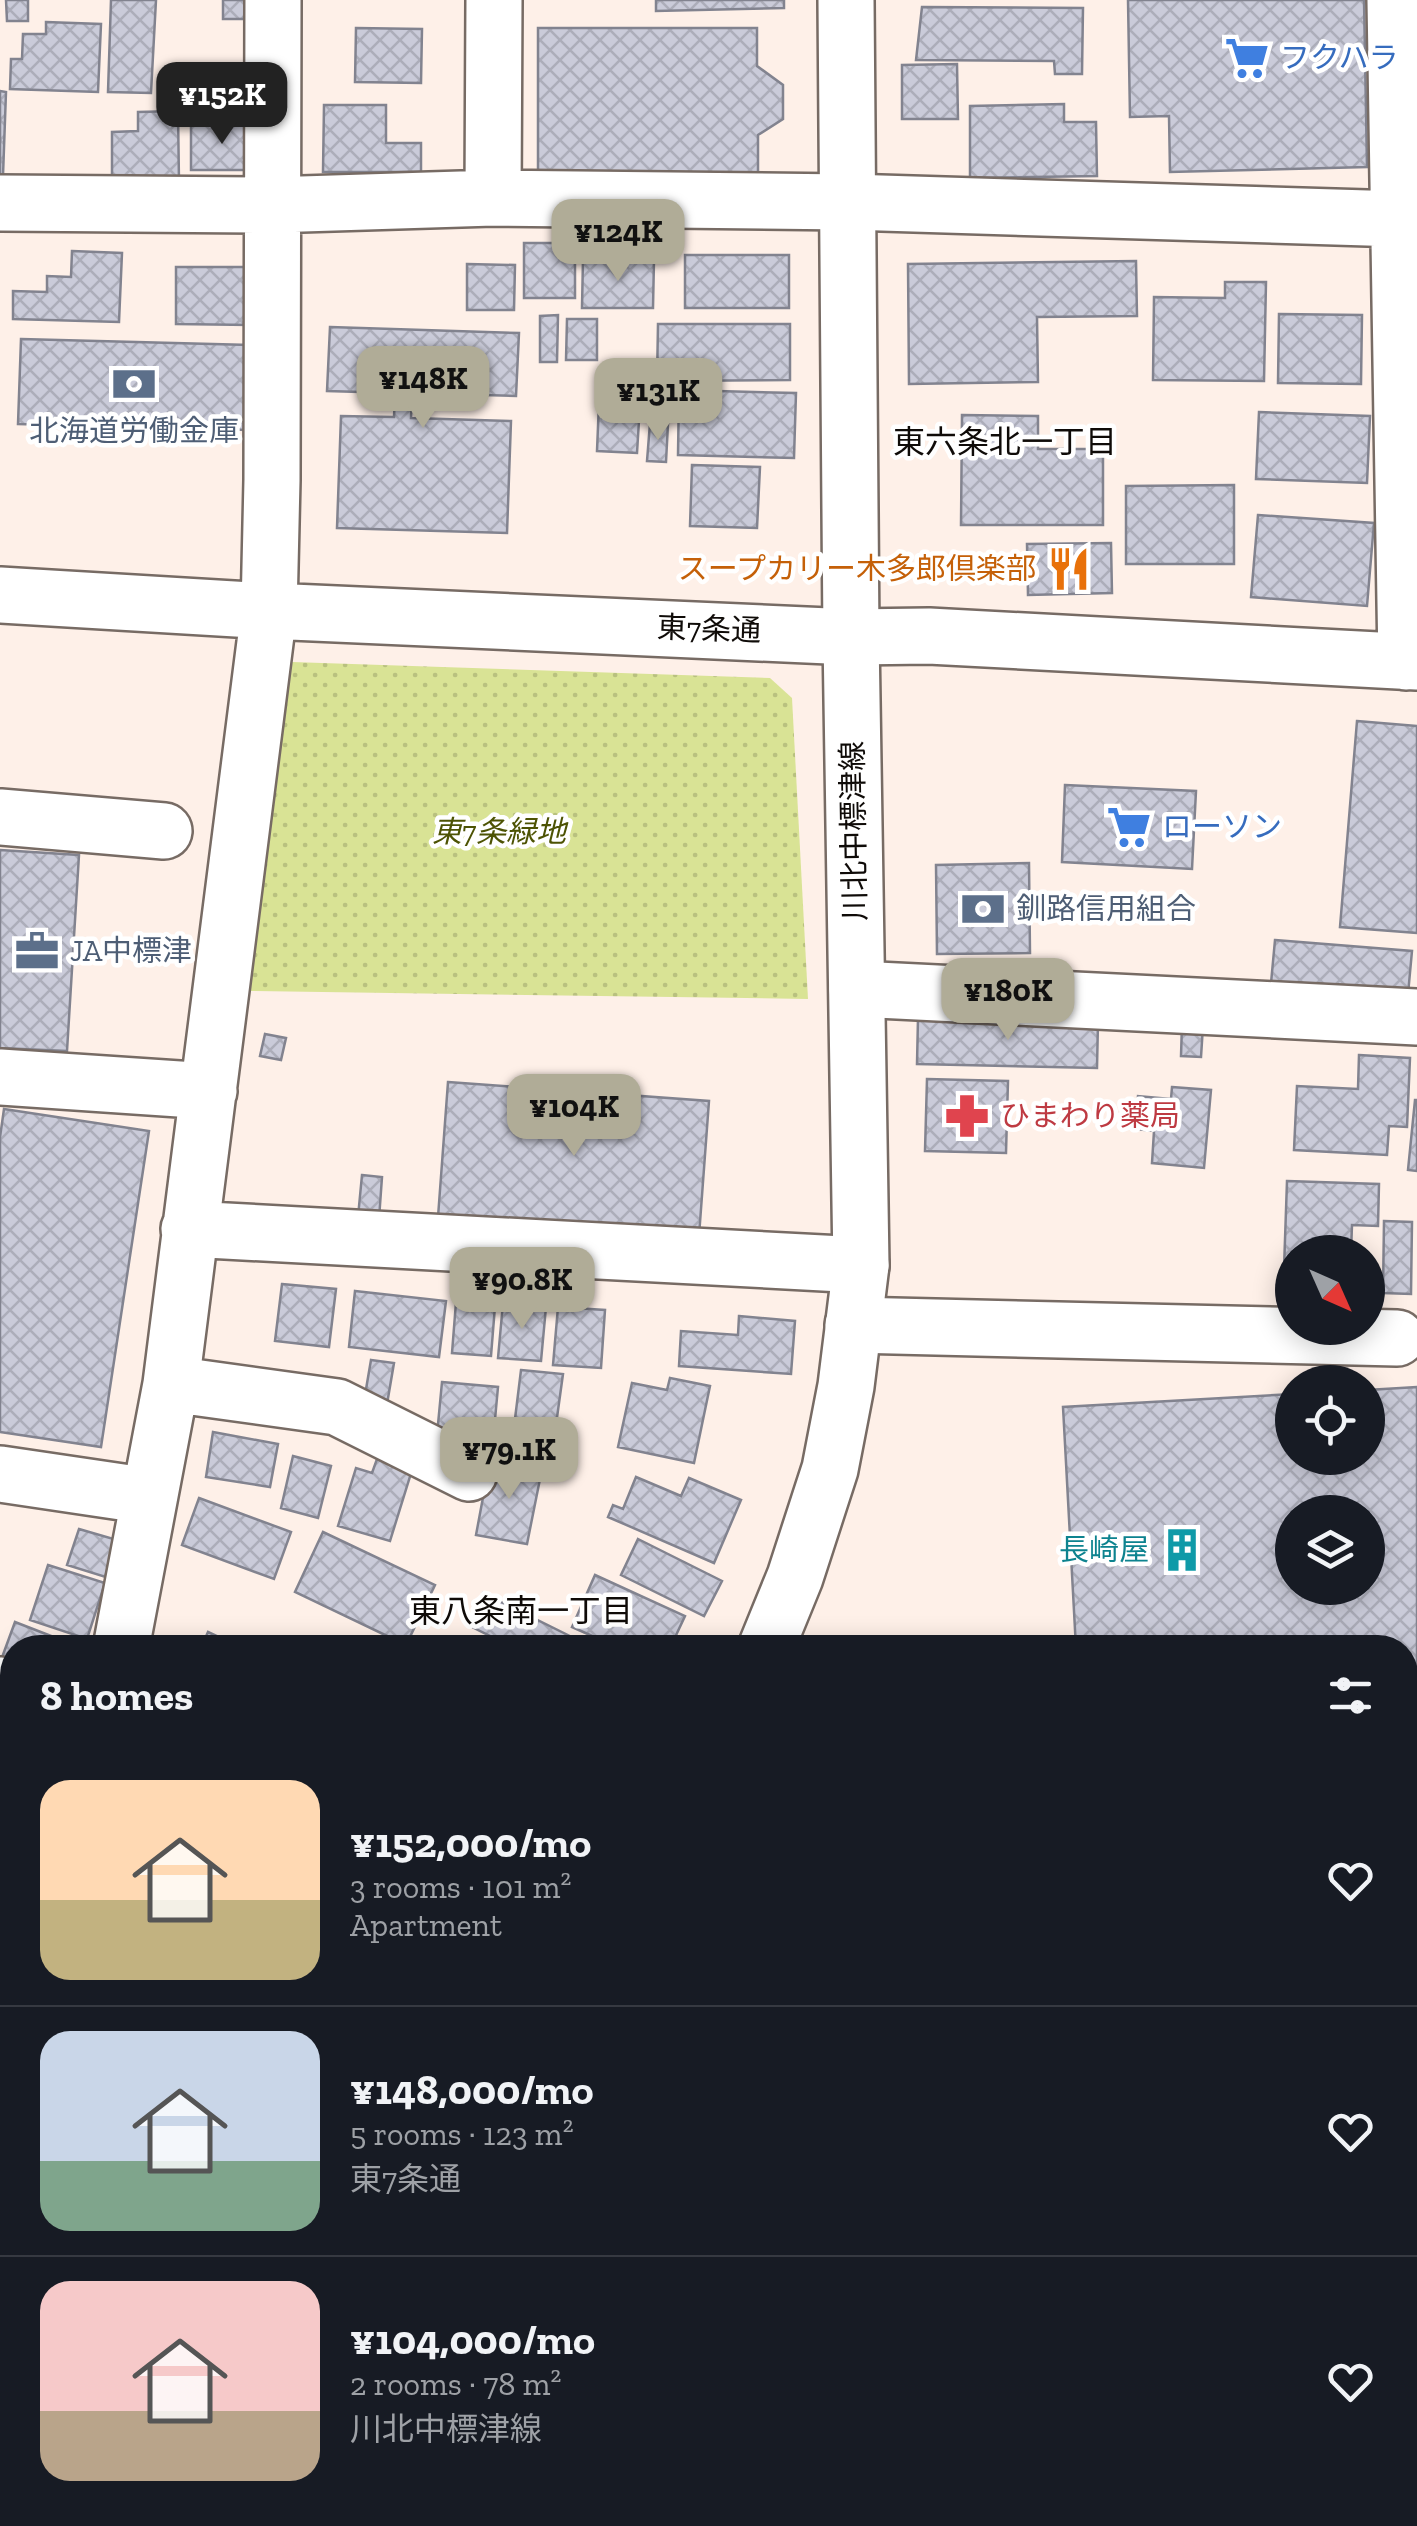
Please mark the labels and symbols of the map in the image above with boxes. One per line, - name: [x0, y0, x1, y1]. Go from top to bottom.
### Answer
- supermarket icon: フクハラ: [1223, 34, 1271, 82]
- place label: フクハラ: [1280, 40, 1399, 76]
- pin: ¥152K: [152, 62, 292, 147]
- pin: ¥124K: [548, 199, 688, 284]
- pin: ¥148K: [353, 346, 493, 431]
- pin: ¥131K: [588, 358, 728, 443]
- bank icon: 北海道労働金庫: [110, 360, 158, 408]
- place label: 北海道労働金庫: [29, 413, 239, 449]
- district label: 東六条北一丁目: [893, 423, 1117, 461]
- restaurant icon: スープカリー木多郎倶楽部: [1045, 545, 1093, 593]
- place label: スープカリー木多郎倶楽部: [678, 551, 1036, 587]
- street label: 東7条通: [656, 609, 762, 649]
- street label: 川北中標津線: [834, 741, 874, 921]
- supermarket icon: ローソン: [1105, 803, 1153, 851]
- place label: ローソン: [1162, 809, 1282, 845]
- park label: 東7条緑地: [432, 814, 569, 850]
- bank icon: 釧路信用組合: [959, 885, 1007, 933]
- place label: 釧路信用組合: [1016, 891, 1196, 927]
- office icon: JA中標津: [13, 927, 61, 975]
- place label: JA中標津: [70, 933, 192, 969]
- pin: ¥180K: [938, 958, 1078, 1043]
- pin: ¥104K: [504, 1074, 644, 1159]
- pharmacy icon: ひまわり薬局: [943, 1092, 991, 1140]
- place label: ひまわり薬局: [1000, 1098, 1180, 1134]
- north arrow: [1275, 1235, 1385, 1345]
- pin: ¥90.8K: [441, 1247, 603, 1332]
- pin: ¥79.1K: [428, 1417, 590, 1502]
- building icon: 長崎屋: [1158, 1526, 1206, 1574]
- place label: 長崎屋: [1059, 1532, 1149, 1568]
- district label: 東八条南一丁目: [409, 1592, 633, 1630]

